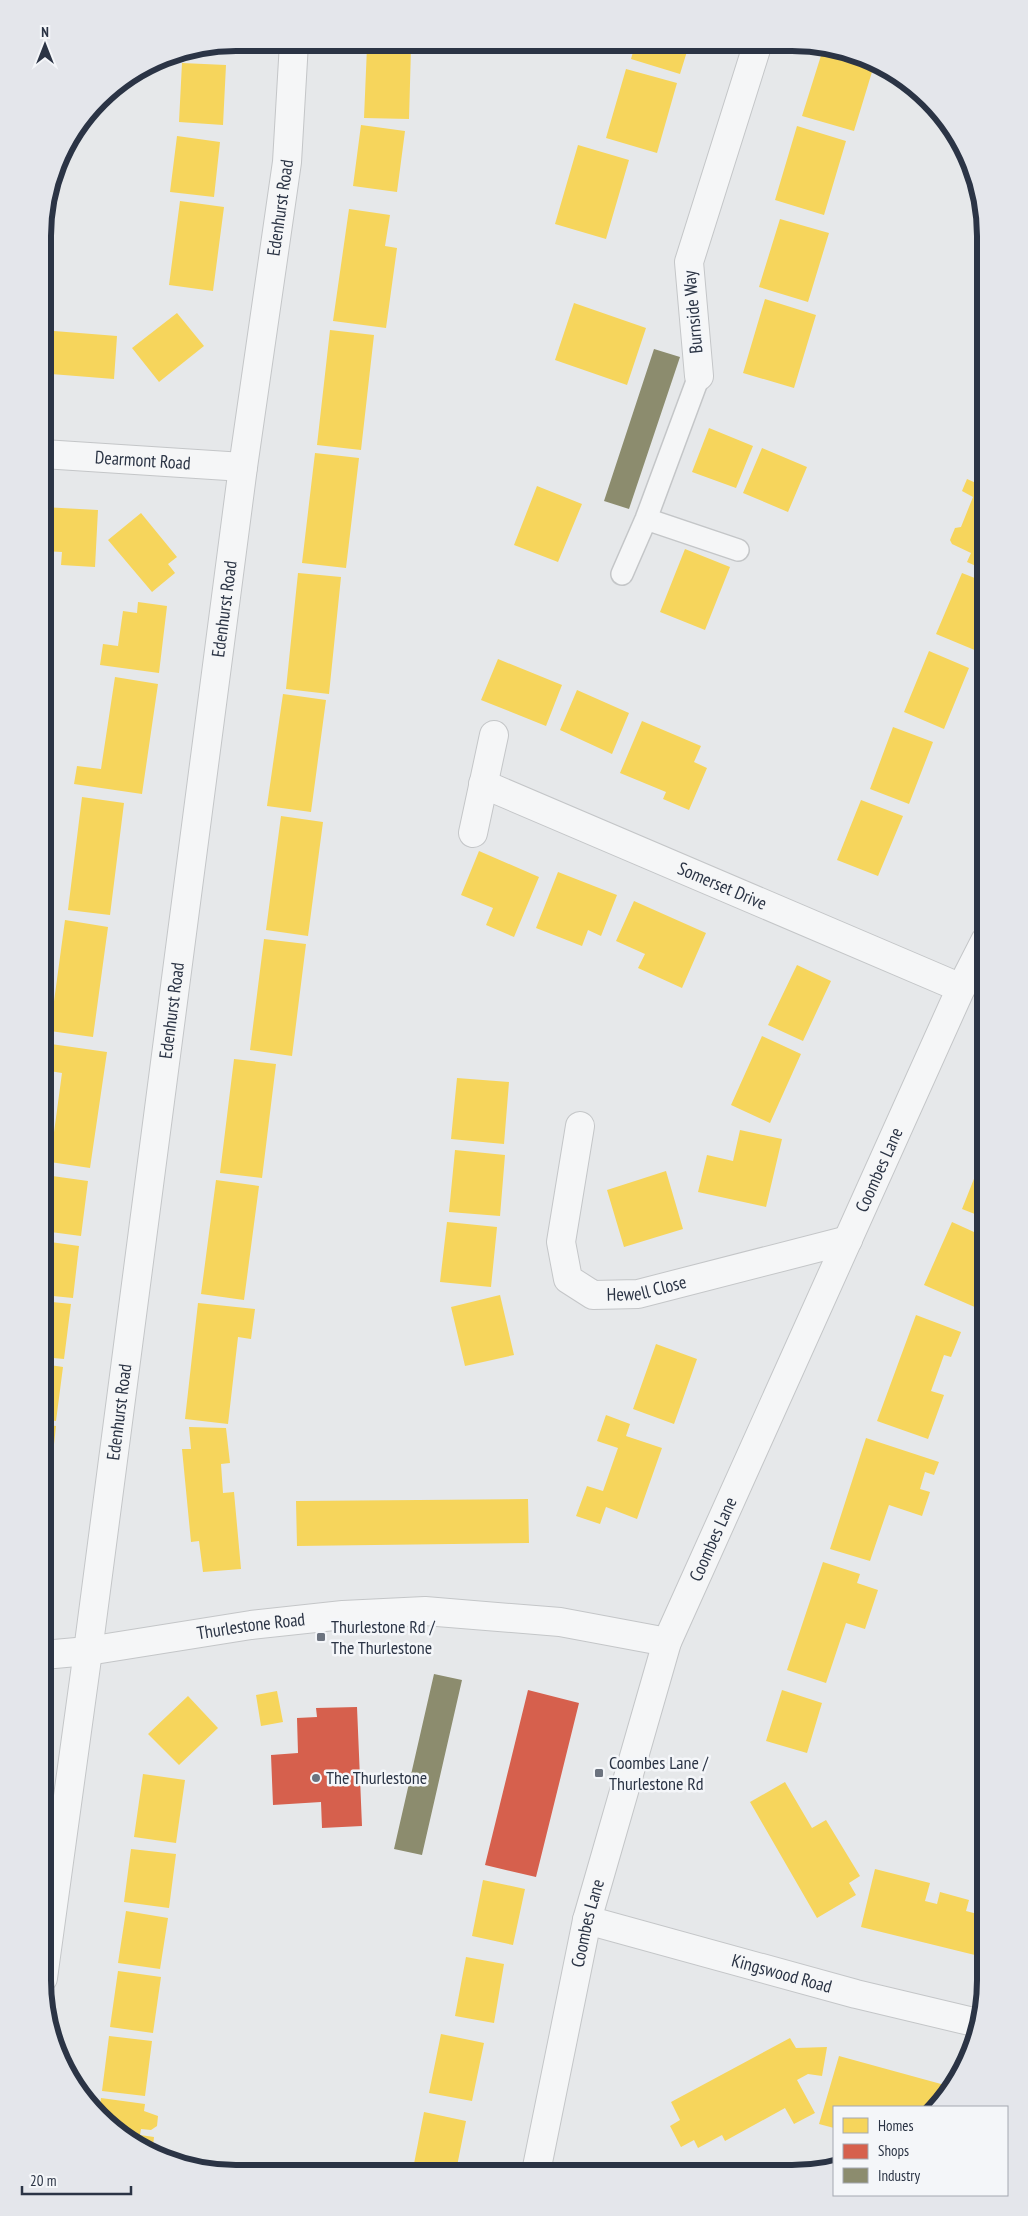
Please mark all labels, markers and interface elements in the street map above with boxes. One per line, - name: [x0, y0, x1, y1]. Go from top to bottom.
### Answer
- north arrow: [20, 20, 70, 70]
- text: N: [41, 23, 49, 41]
- street label: Edenhurst Road: [262, 158, 298, 258]
- street label: Burnside Way: [677, 269, 708, 355]
- street label: Dearmont Road: [94, 445, 191, 475]
- street label: Edenhurst Road: [206, 559, 242, 659]
- street label: Somerset Drive: [674, 856, 770, 915]
- street label: Edenhurst Road: [154, 961, 189, 1060]
- street label: Coombes Lane: [850, 1124, 908, 1215]
- street label: Hewell Close: [606, 1270, 689, 1306]
- street label: Edenhurst Road: [101, 1362, 136, 1462]
- street label: Coombes Lane: [684, 1493, 742, 1585]
- street label: Thurlestone Road: [195, 1607, 306, 1644]
- place label: Thurlestone Rd / The Thurlestone: [331, 1615, 435, 1659]
- marker: Thurlestone Rd / The Thurlestone: [315, 1631, 327, 1643]
- place label: Coombes Lane / Thurlestone Rd: [609, 1751, 709, 1795]
- place label: The Thurlestone: [326, 1766, 427, 1789]
- marker: Coombes Lane / Thurlestone Rd: [593, 1767, 605, 1779]
- marker: The Thurlestone: [310, 1772, 322, 1784]
- street label: Coombes Lane: [566, 1876, 609, 1969]
- street label: Kingswood Road: [729, 1948, 835, 1998]
- legend: [833, 2106, 1008, 2196]
- text: Homes: [878, 2116, 914, 2135]
- text: Shops: [878, 2141, 909, 2160]
- scale bar: [22, 2164, 131, 2196]
- text: Industry: [878, 2166, 920, 2185]
- text: 20 m: [30, 2171, 56, 2190]

